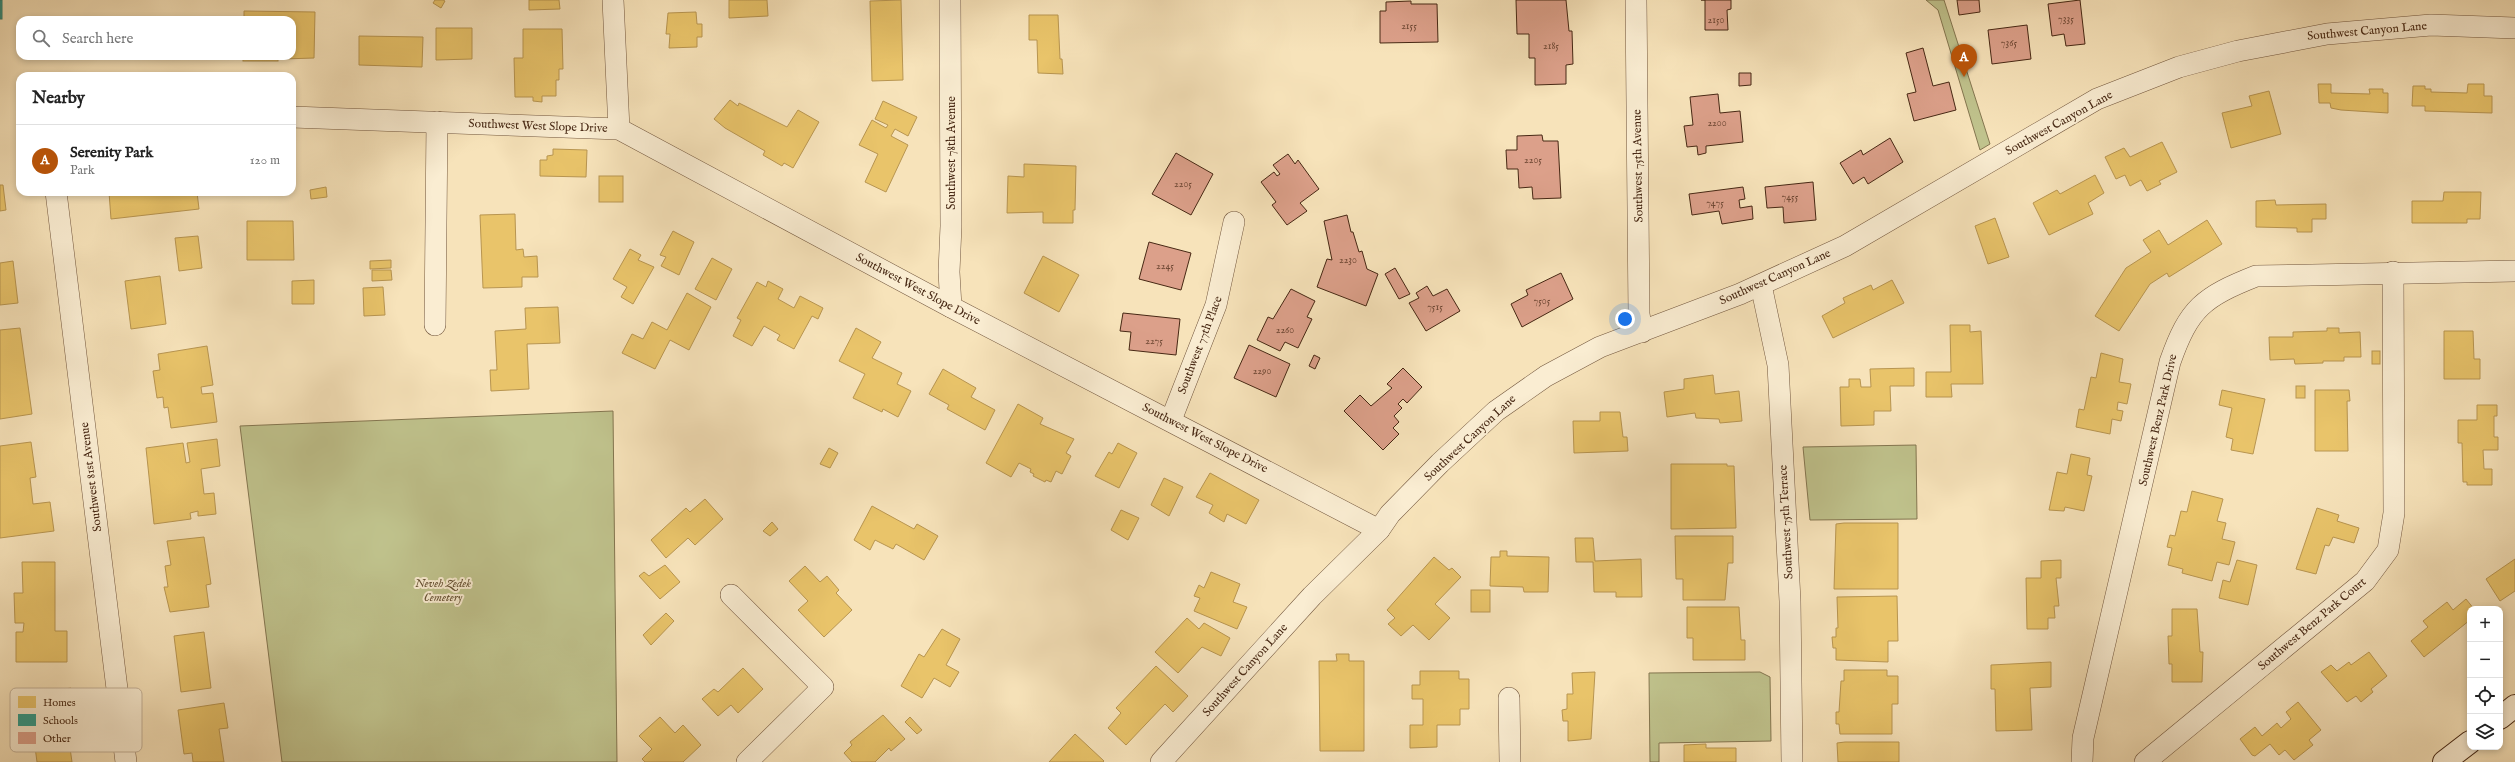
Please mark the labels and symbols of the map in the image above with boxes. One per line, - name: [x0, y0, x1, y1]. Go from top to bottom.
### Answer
- house number: 7335: [2058, 13, 2074, 26]
- house number: 2150: [1708, 14, 1725, 27]
- street label: Southwest Canyon Lane: [2306, 18, 2428, 44]
- house number: 2155: [1401, 20, 1417, 33]
- house number: 7365: [2001, 37, 2017, 50]
- house number: 2185: [1543, 40, 1559, 53]
- pin: A: [1951, 44, 1977, 77]
- street label: Southwest Canyon Lane: [2003, 87, 2116, 159]
- street label: Southwest 78th Avenue: [944, 96, 959, 210]
- street label: Southwest 75th Avenue: [1630, 109, 1646, 223]
- street label: Southwest West Slope Drive: [468, 116, 608, 137]
- house number: 2200: [1707, 117, 1727, 130]
- house number: 2205: [1524, 154, 1542, 167]
- house number: 2205: [1174, 178, 1192, 191]
- house number: 7455: [1782, 191, 1799, 204]
- house number: 7475: [1706, 197, 1724, 210]
- street label: Southwest Canyon Lane: [1717, 246, 1833, 308]
- street label: Southwest West Slope Drive: [853, 250, 983, 329]
- house number: 2230: [1339, 254, 1357, 267]
- house number: 2245: [1156, 260, 1174, 273]
- street label: Southwest 77th Place: [1174, 293, 1226, 396]
- house number: 7505: [1534, 295, 1551, 308]
- house number: 7515: [1427, 301, 1443, 314]
- your location: [1615, 309, 1635, 329]
- house number: 2260: [1276, 324, 1294, 337]
- house number: 2275: [1145, 335, 1163, 348]
- street label: Southwest Benz Park Drive: [2136, 352, 2181, 487]
- house number: 2290: [1253, 365, 1271, 378]
- street label: Southwest Canyon Lane: [1421, 391, 1519, 484]
- street label: Southwest West Slope Drive: [1139, 400, 1271, 477]
- street label: Southwest 81st Avenue: [77, 421, 105, 533]
- street label: Southwest 75th Terrace: [1775, 464, 1796, 580]
- street label: Southwest Benz Park Court: [2255, 574, 2369, 674]
- park label: Neveh Zedek Cemetery: [415, 576, 471, 605]
- street label: Southwest Canyon Lane: [1199, 620, 1291, 720]
- legend: [10, 688, 142, 752]
- text: Homes: [43, 696, 76, 710]
- text: Schools: [43, 714, 78, 728]
- text: Other: [43, 732, 71, 746]

